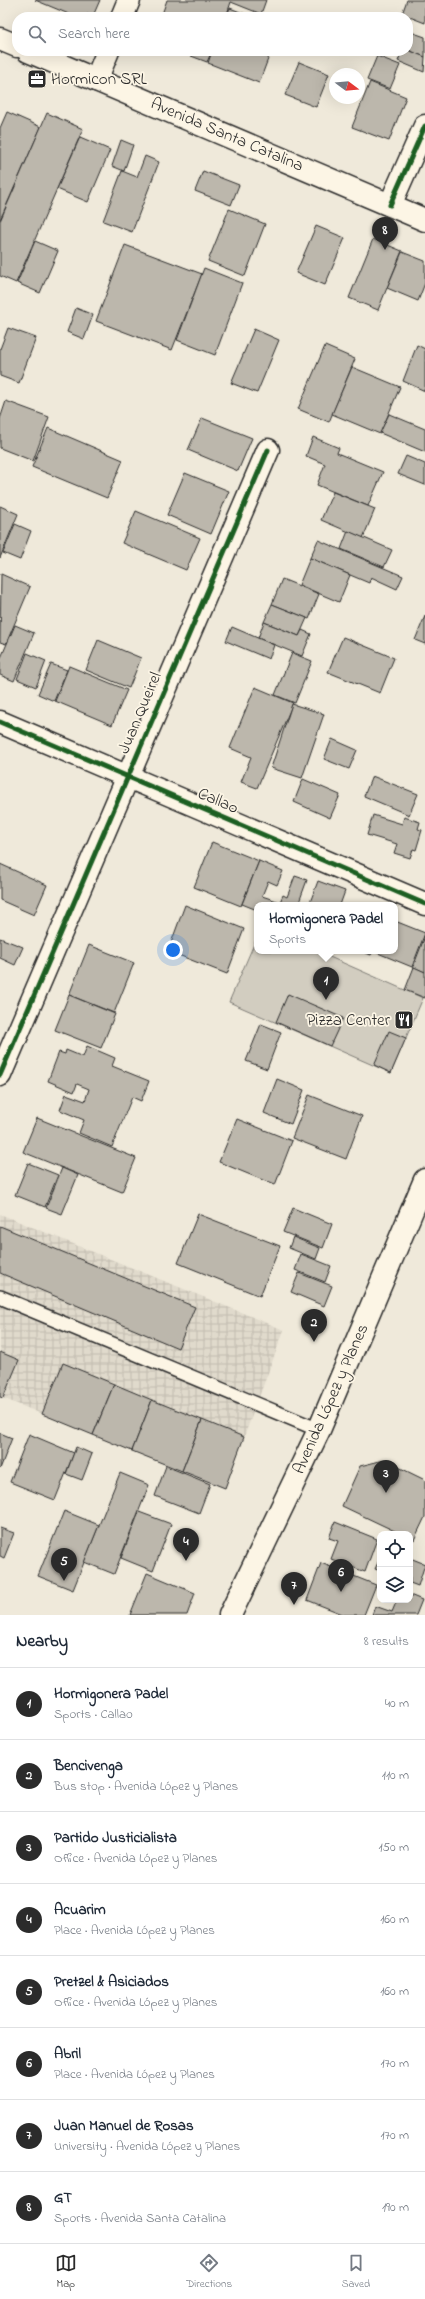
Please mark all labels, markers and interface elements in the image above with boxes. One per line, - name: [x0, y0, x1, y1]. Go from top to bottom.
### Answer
- search box: [12, 12, 413, 56]
- icon: search: [26, 23, 48, 45]
- text: Search here: [58, 23, 130, 45]
- place label: Hormicon SRL: [51, 67, 148, 92]
- office icon: Hormicon SRL: [26, 68, 48, 90]
- north arrow: [329, 68, 365, 104]
- street label: Avenida Santa Catalina: [147, 91, 307, 179]
- pin: 8: [372, 217, 398, 250]
- street label: Juan Queirel: [112, 668, 169, 758]
- street label: Callao: [194, 781, 242, 821]
- popup: [254, 902, 398, 954]
- text: Hormigonera Padel: [269, 908, 383, 930]
- text: Sports: [269, 930, 306, 949]
- your location: [163, 940, 183, 960]
- pin: 1: [313, 967, 339, 1000]
- place label: Pizza Center: [307, 1008, 391, 1033]
- restaurant icon: Pizza Center: [393, 1009, 415, 1031]
- pin: 2: [301, 1309, 327, 1342]
- street label: Avenida López y Planes: [287, 1320, 376, 1479]
- pin: 3: [373, 1460, 399, 1493]
- pin: 4: [173, 1528, 199, 1561]
- map controls: [377, 1531, 413, 1603]
- button: locate: [377, 1531, 413, 1567]
- pin: 5: [51, 1548, 77, 1581]
- pin: 6: [328, 1559, 354, 1592]
- button: layers: [377, 1567, 413, 1603]
- pin: 7: [281, 1572, 307, 1605]
- text: Nearby: [16, 1629, 68, 1654]
- text: 8 results: [364, 1632, 409, 1651]
- text: Hormigonera Padel: [54, 1683, 168, 1705]
- text: 1: [27, 1694, 31, 1713]
- text: 40 m: [385, 1694, 409, 1713]
- text: Sports · Callao: [54, 1705, 133, 1724]
- text: Bencivenga: [54, 1755, 123, 1777]
- text: 2: [26, 1766, 32, 1785]
- text: 110 m: [382, 1766, 409, 1785]
- text: Bus stop · Avenida López y Planes: [54, 1777, 238, 1796]
- text: Partido Justicialista: [54, 1827, 177, 1849]
- text: 3: [26, 1838, 32, 1857]
- text: 150 m: [378, 1838, 409, 1857]
- text: Office · Avenida López y Planes: [54, 1849, 217, 1868]
- text: Acuarim: [54, 1899, 106, 1921]
- text: 4: [26, 1910, 32, 1929]
- text: 160 m: [380, 1910, 409, 1929]
- text: Place · Avenida López y Planes: [54, 1921, 215, 1940]
- text: Pretzel & Asiciados: [54, 1971, 169, 1993]
- text: 5: [25, 1982, 33, 2001]
- text: 160 m: [380, 1982, 409, 2001]
- text: Office · Avenida López y Planes: [54, 1993, 217, 2012]
- text: Abril: [54, 2043, 81, 2065]
- text: 6: [26, 2054, 32, 2073]
- text: 170 m: [381, 2054, 409, 2073]
- text: Place · Avenida López y Planes: [54, 2065, 215, 2084]
- text: Juan Manuel de Rosas: [54, 2115, 194, 2137]
- text: 7: [26, 2126, 32, 2145]
- text: 170 m: [381, 2126, 409, 2145]
- text: University · Avenida López y Planes: [54, 2137, 240, 2156]
- text: GT: [54, 2187, 72, 2209]
- text: 8: [27, 2198, 31, 2217]
- text: 190 m: [382, 2198, 409, 2217]
- text: Sports · Avenida Santa Catalina: [54, 2209, 226, 2228]
- tab: Map: [55, 2252, 77, 2292]
- tab: Directions: [186, 2252, 232, 2292]
- tab: Saved: [342, 2252, 370, 2292]

